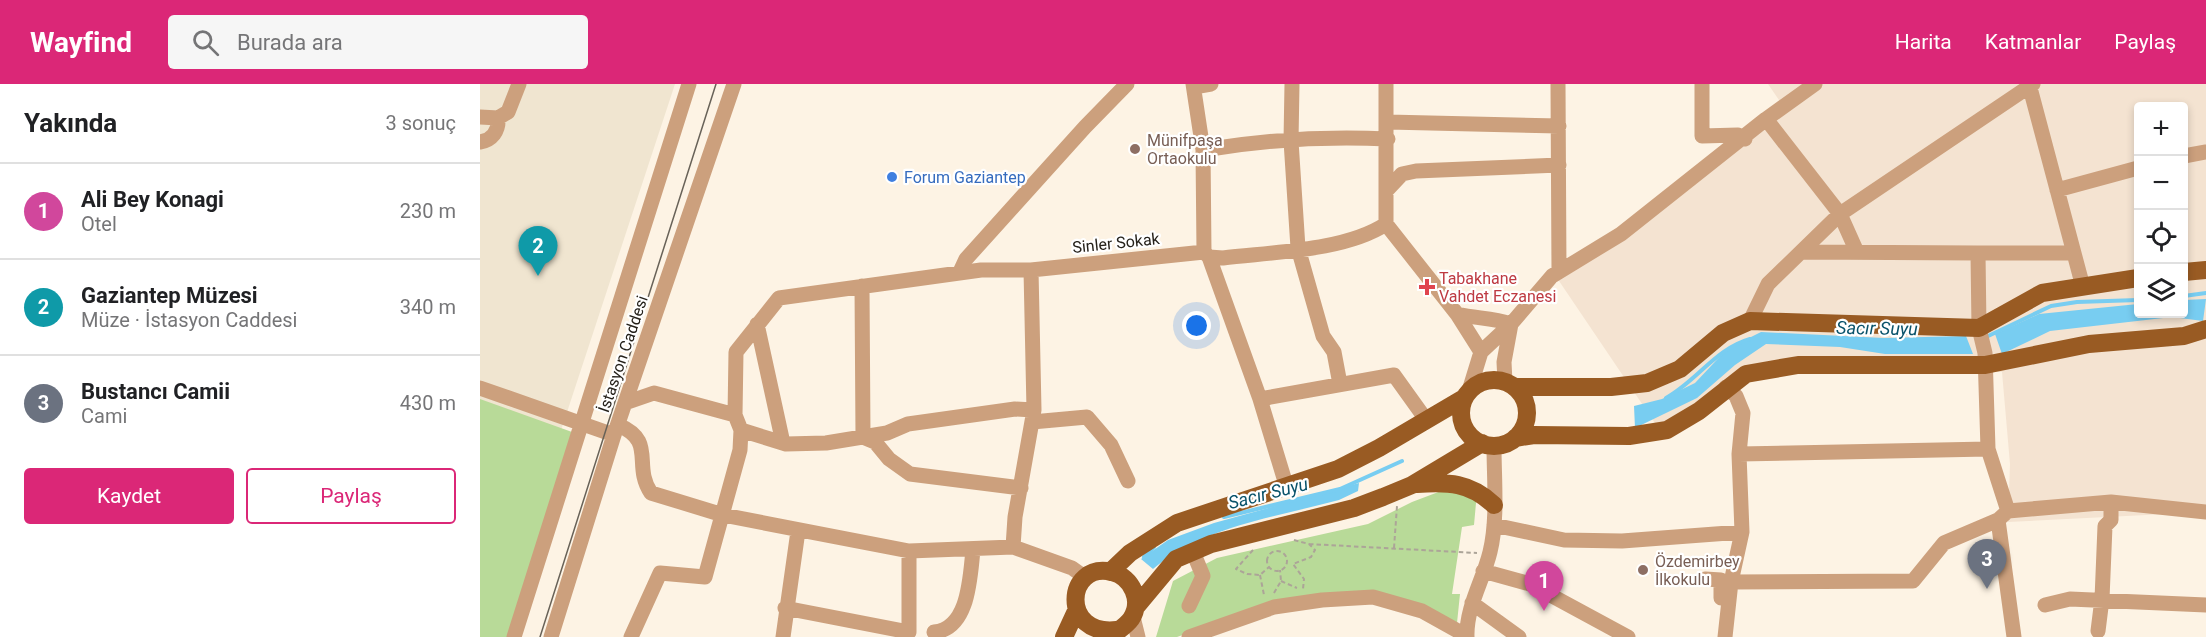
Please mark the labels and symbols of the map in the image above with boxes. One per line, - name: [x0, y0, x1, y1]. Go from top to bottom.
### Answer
- place label: Münifpaşa Ortaokulu: [1147, 131, 1223, 168]
- marker: Münifpaşa Ortaokulu: [1128, 142, 1142, 156]
- place label: Forum Gaziantep: [904, 168, 1026, 187]
- marker: Forum Gaziantep: [885, 170, 899, 184]
- pin: 2: [518, 226, 558, 276]
- street label: Sinler Sokak: [1071, 229, 1161, 257]
- place label: Tabakhane Vahdet Eczanesi: [1439, 269, 1556, 306]
- marker: Tabakhane Vahdet Eczanesi: [1420, 280, 1434, 294]
- street label: İstasyon Caddesi: [594, 293, 652, 415]
- your location: [1182, 311, 1211, 340]
- water label: Sacır Suyu: [1836, 317, 1918, 339]
- water label: Sacır Suyu: [1226, 473, 1310, 513]
- pin: 3: [1968, 540, 2006, 589]
- place label: Özdemirbey İlkokulu: [1655, 552, 1740, 589]
- pin: 1: [1524, 562, 1564, 611]
- marker: Özdemirbey İlkokulu: [1636, 563, 1650, 577]

